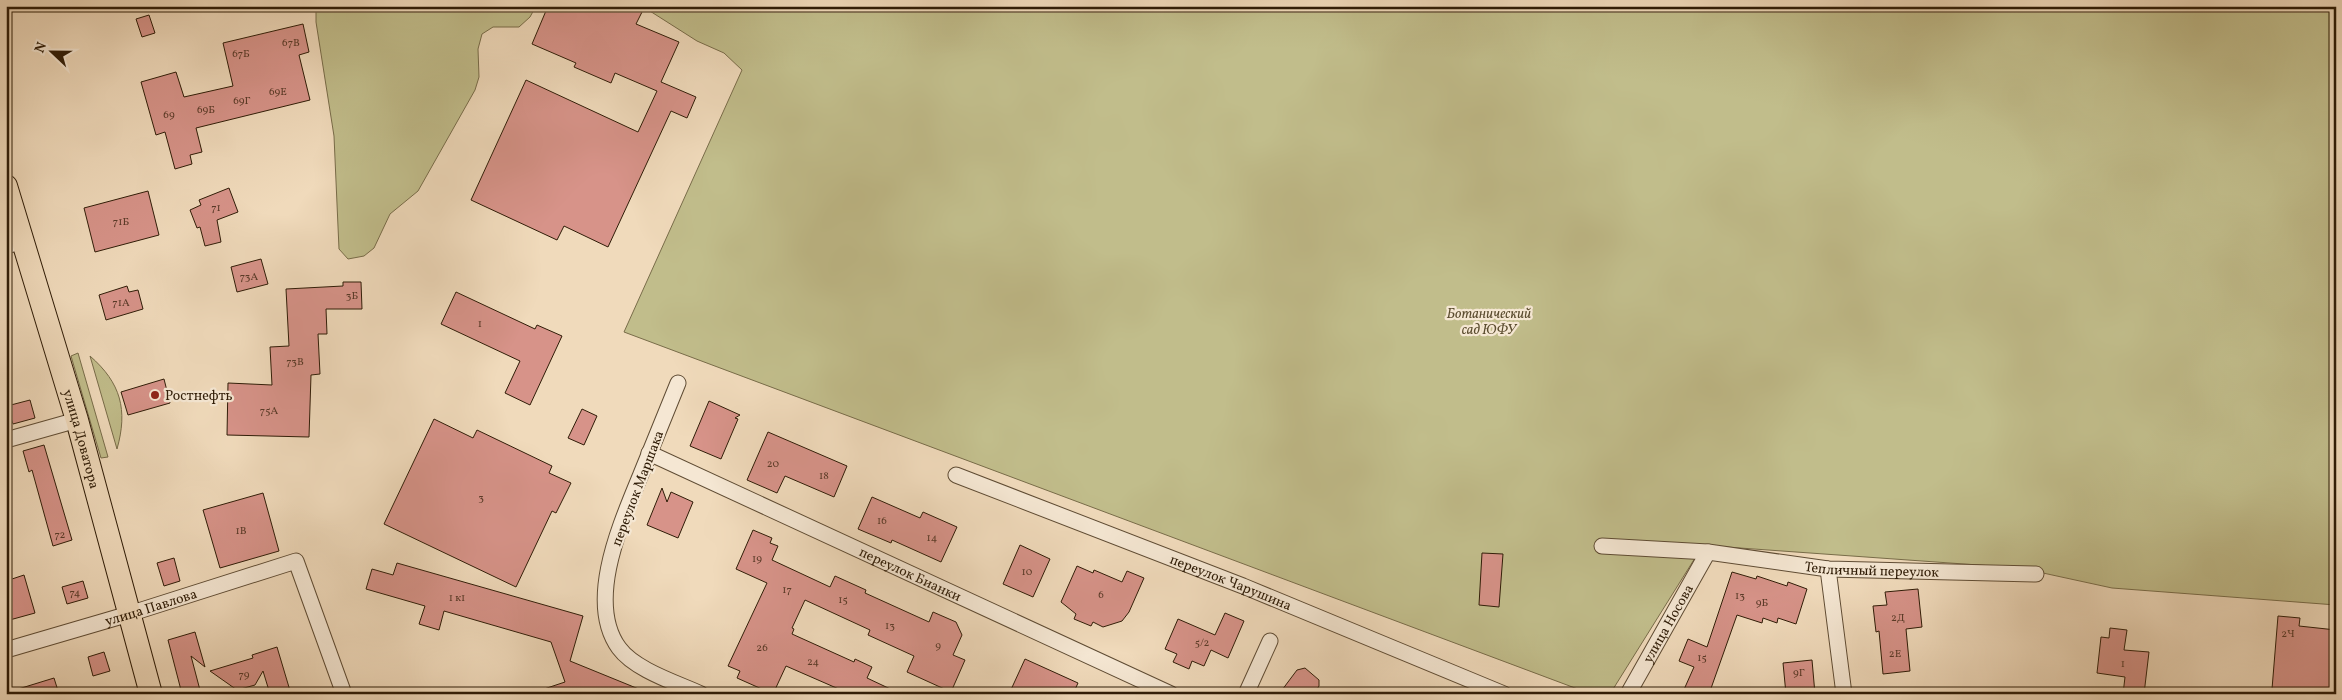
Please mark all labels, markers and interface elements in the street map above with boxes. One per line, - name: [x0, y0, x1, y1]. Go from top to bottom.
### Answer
- north arrow: [28, 28, 78, 78]
- house number: 67В: [282, 36, 300, 51]
- text: N: [31, 39, 52, 56]
- house number: 67Б: [232, 47, 250, 62]
- house number: 69Е: [269, 85, 287, 100]
- house number: 69Г: [233, 94, 251, 109]
- house number: 69Б: [197, 103, 215, 118]
- house number: 69: [163, 108, 175, 123]
- house number: 71: [211, 201, 221, 216]
- house number: 71Б: [113, 215, 129, 230]
- house number: 73А: [240, 270, 258, 285]
- house number: 3Б: [346, 289, 358, 304]
- house number: 71А: [112, 296, 130, 311]
- park label: Ботанический сад ЮФУ: [1447, 305, 1531, 340]
- house number: 1: [478, 317, 482, 332]
- house number: 73В: [286, 355, 304, 370]
- street label: улица Доватора: [57, 387, 103, 491]
- place label: Ростнефть: [165, 387, 233, 406]
- marker: Ростнефть: [149, 389, 161, 401]
- house number: 75А: [260, 404, 278, 419]
- street label: переулок Маршака: [608, 428, 669, 549]
- house number: 20: [767, 457, 780, 472]
- house number: 18: [819, 469, 829, 484]
- house number: 3: [478, 491, 484, 506]
- house number: 16: [877, 514, 887, 529]
- house number: 1В: [235, 524, 247, 539]
- house number: 72: [54, 528, 66, 543]
- house number: 14: [927, 531, 938, 546]
- street label: переулок Бианки: [856, 543, 964, 607]
- street label: переулок Чарушина: [1167, 551, 1294, 616]
- house number: 19: [752, 552, 762, 567]
- street label: Тепличный переулок: [1803, 558, 1940, 583]
- house number: 10: [1022, 565, 1033, 580]
- street label: улица Носова: [1639, 581, 1699, 667]
- house number: 17: [782, 583, 792, 598]
- street label: улица Павлова: [103, 585, 200, 632]
- house number: 74: [70, 586, 81, 601]
- house number: 6: [1098, 588, 1104, 603]
- house number: 13: [1735, 589, 1745, 604]
- house number: 1 к1: [449, 591, 465, 606]
- house number: 15: [838, 593, 848, 608]
- house number: 9Б: [1756, 596, 1768, 611]
- house number: 2Д: [1891, 611, 1905, 626]
- house number: 13: [885, 619, 895, 634]
- house number: 2Ч: [2281, 627, 2295, 642]
- house number: 5/2: [1195, 636, 1209, 651]
- house number: 9: [935, 639, 941, 654]
- house number: 26: [756, 641, 768, 656]
- house number: 2Е: [1889, 647, 1902, 662]
- house number: 15: [1697, 651, 1707, 666]
- house number: 24: [807, 655, 819, 670]
- house number: 1: [2121, 657, 2125, 672]
- house number: 9Г: [1793, 666, 1805, 681]
- house number: 79: [239, 668, 250, 683]

